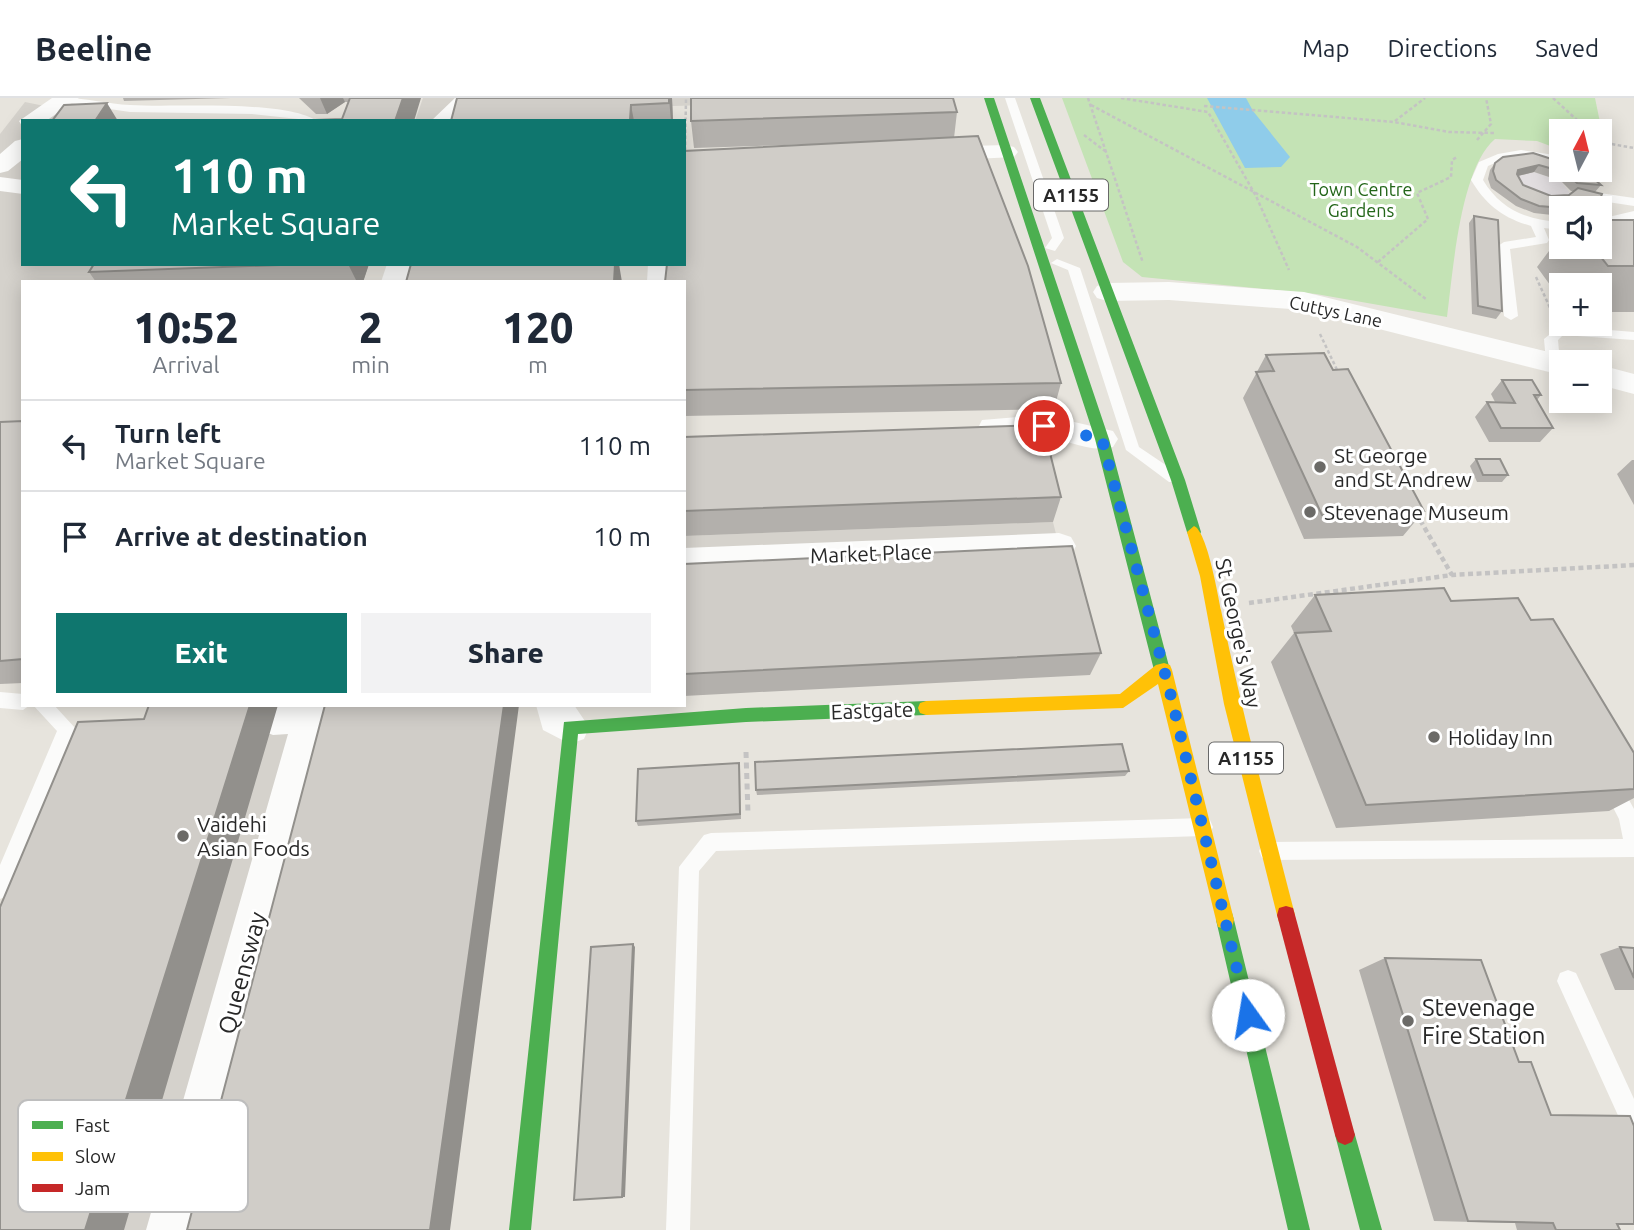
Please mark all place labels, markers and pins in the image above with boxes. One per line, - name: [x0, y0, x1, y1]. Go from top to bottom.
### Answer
- pin: [1014, 396, 1074, 456]
- place label: St George and St Andrew: [1334, 443, 1472, 491]
- marker: St George and St Andrew: [1312, 459, 1328, 475]
- place label: Stevenage Museum: [1324, 500, 1509, 524]
- marker: Stevenage Museum: [1302, 504, 1318, 520]
- place label: Holiday Inn: [1448, 725, 1553, 749]
- marker: Holiday Inn: [1426, 729, 1442, 745]
- place label: Vaidehi Asian Foods: [197, 812, 310, 860]
- marker: Vaidehi Asian Foods: [175, 828, 191, 844]
- place label: Stevenage Fire Station: [1422, 994, 1546, 1049]
- marker: Stevenage Fire Station: [1400, 1013, 1416, 1029]

